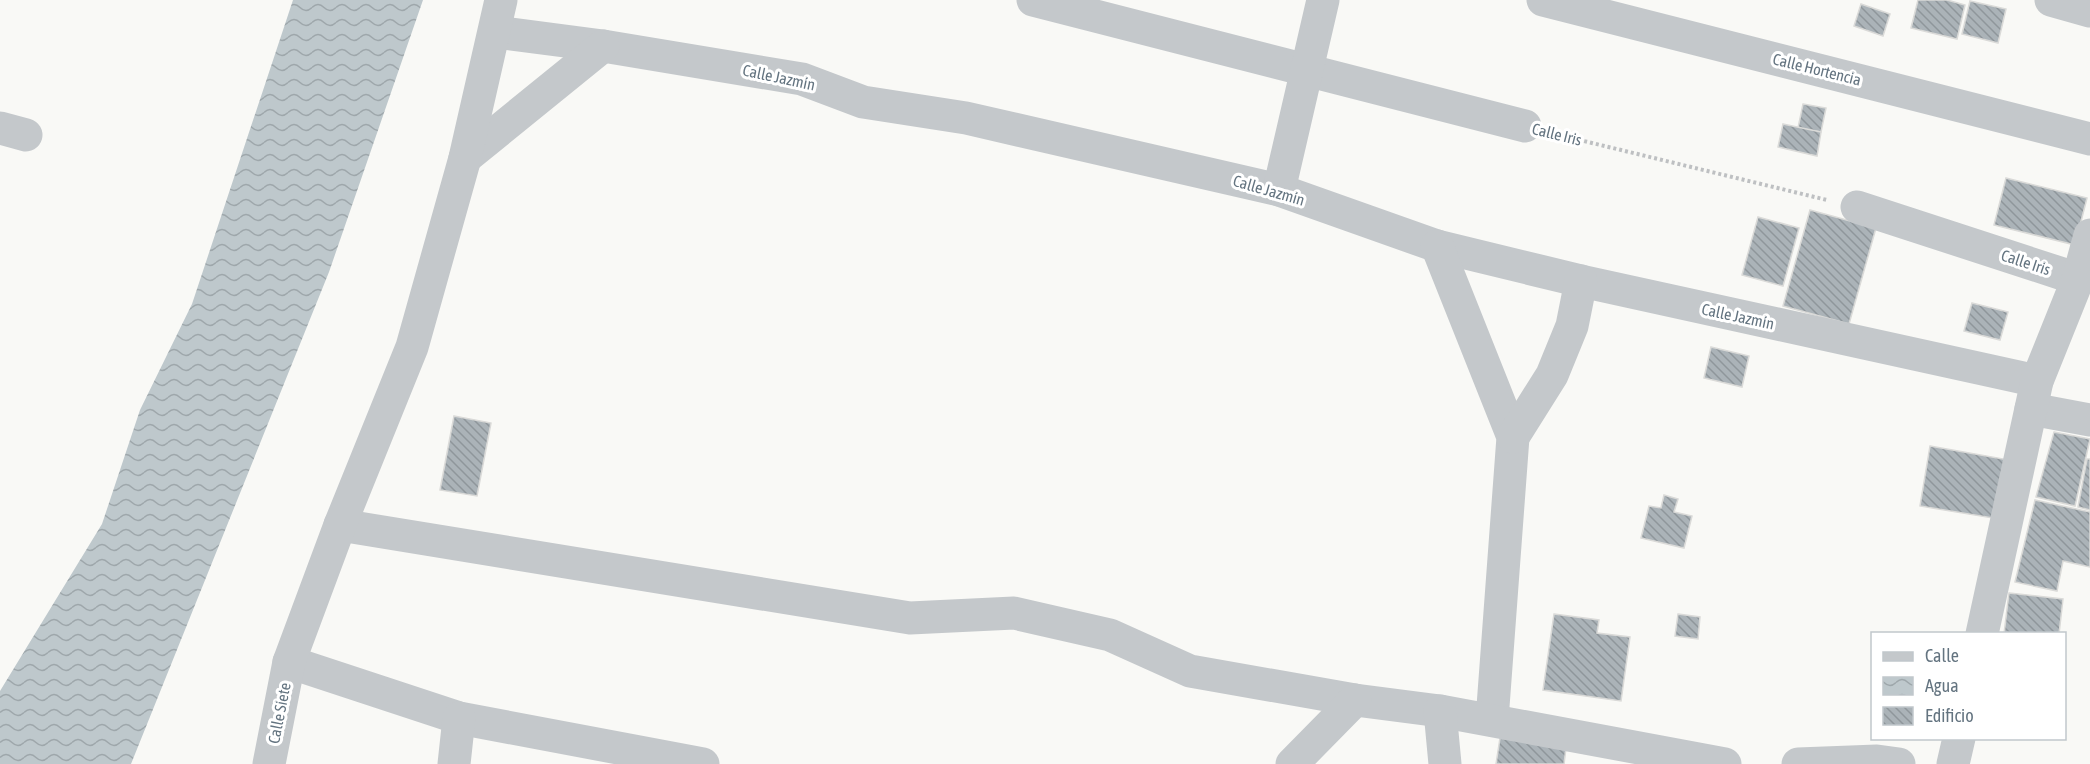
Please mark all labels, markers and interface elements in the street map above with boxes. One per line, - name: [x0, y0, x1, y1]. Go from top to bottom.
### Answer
- street label: Calle Hortencia: [1771, 49, 1863, 89]
- street label: Calle Jazmín: [741, 61, 817, 93]
- street label: Calle Iris: [1530, 119, 1584, 149]
- street label: Calle Jazmín: [1231, 171, 1307, 209]
- street label: Calle Iris: [1999, 246, 2053, 278]
- street label: Calle Jazmín: [1700, 300, 1776, 332]
- legend: [1871, 632, 2066, 740]
- text: Calle: [1925, 645, 1959, 666]
- text: Agua: [1925, 675, 1959, 696]
- street label: Calle Siete: [264, 681, 294, 745]
- text: Edificio: [1925, 705, 1974, 726]

